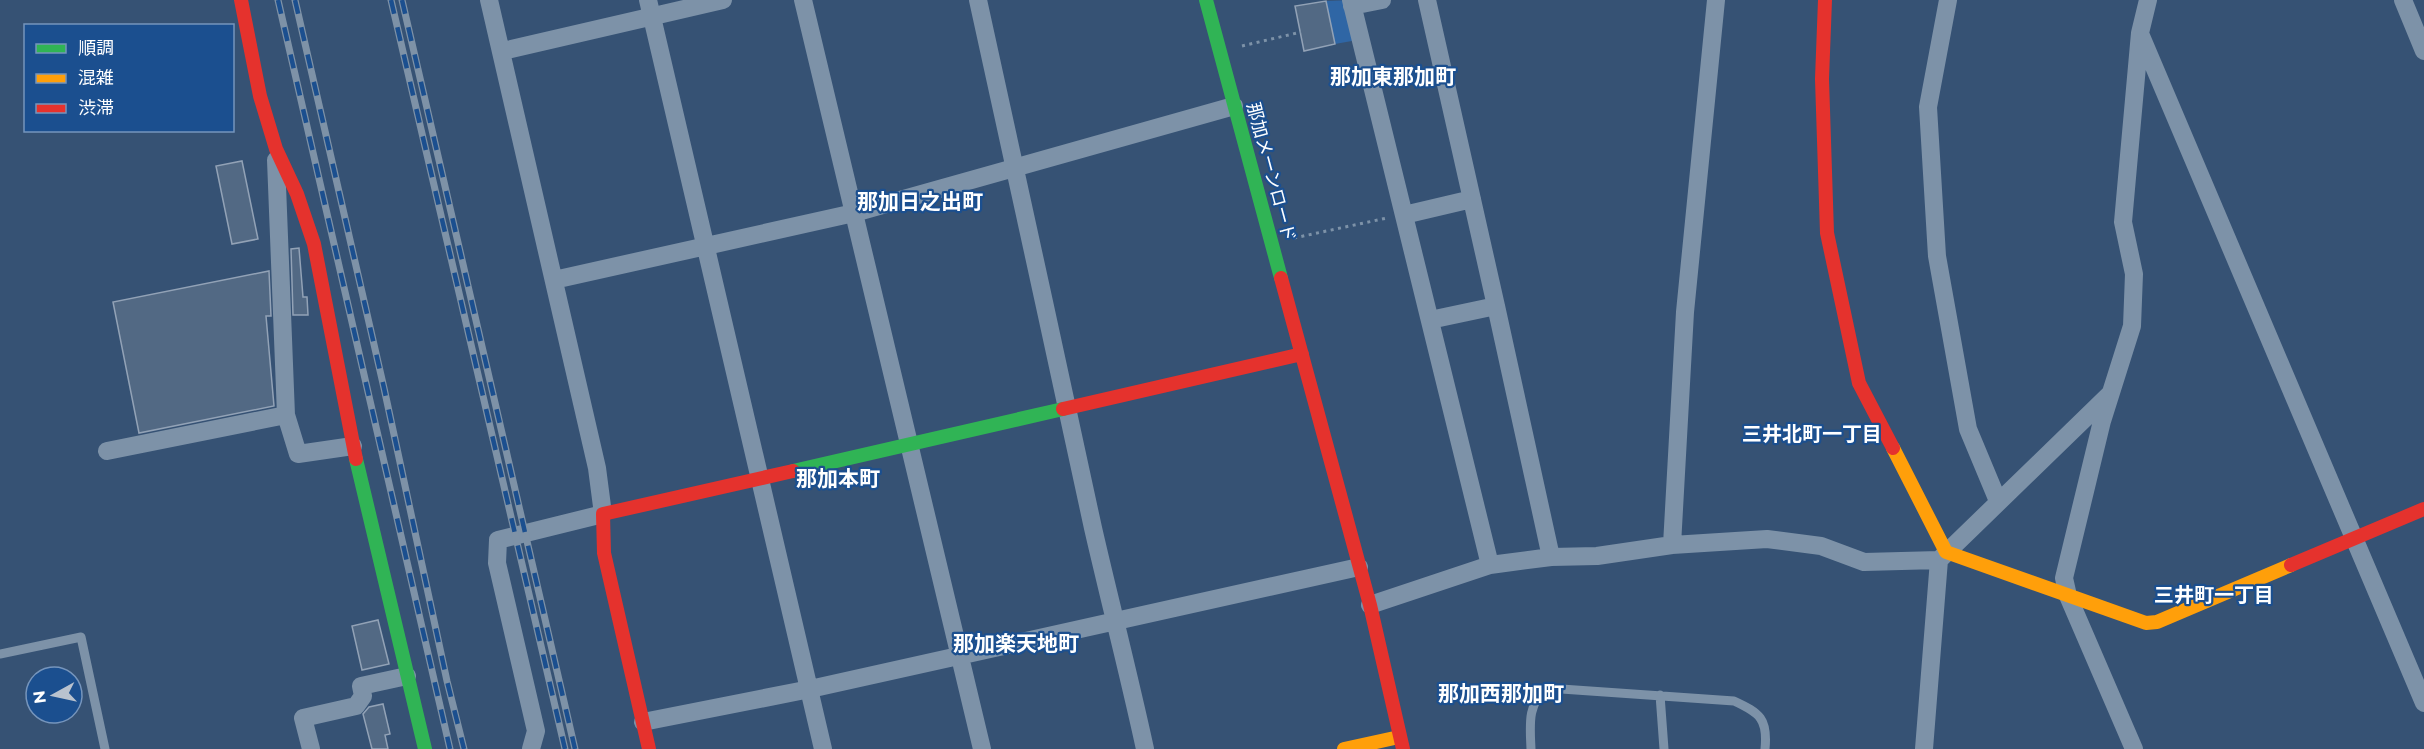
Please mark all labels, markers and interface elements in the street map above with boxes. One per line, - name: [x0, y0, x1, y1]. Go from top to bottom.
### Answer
- legend: [24, 24, 234, 132]
- text: 順調: [78, 37, 114, 59]
- district label: 那加東那加町: [1330, 64, 1456, 89]
- text: 混雑: [78, 67, 114, 89]
- text: 渋滞: [78, 97, 114, 119]
- street label: 那加メーンロード: [1242, 100, 1300, 244]
- district label: 那加日之出町: [857, 189, 983, 214]
- district label: 三井北町一丁目: [1742, 422, 1882, 446]
- district label: 那加本町: [796, 466, 880, 491]
- district label: 三井町一丁目: [2154, 583, 2274, 607]
- district label: 那加楽天地町: [953, 631, 1079, 656]
- north arrow: [24, 665, 84, 725]
- district label: 那加西那加町: [1438, 681, 1564, 706]
- text: N: [29, 689, 50, 705]

